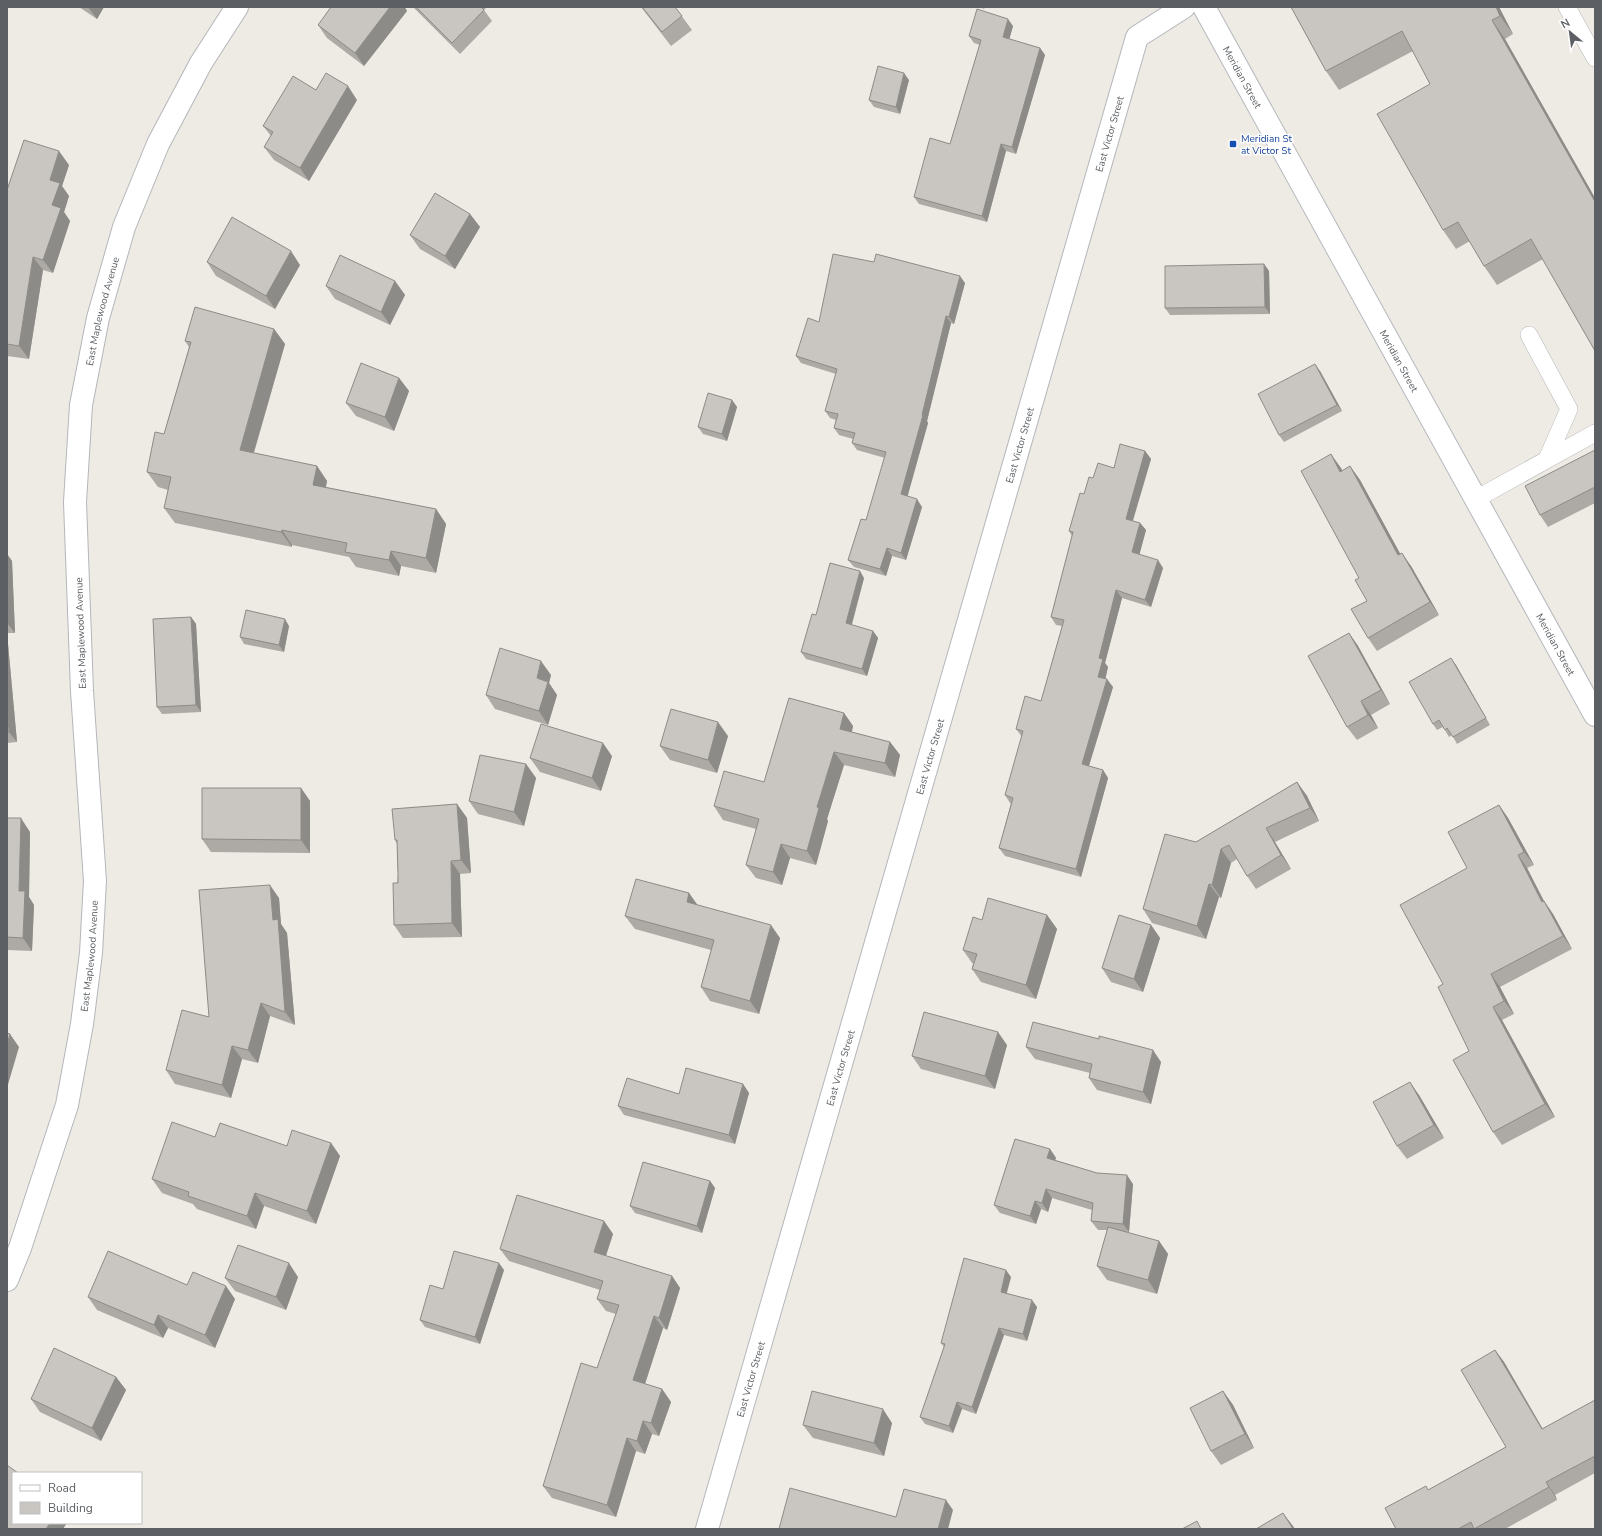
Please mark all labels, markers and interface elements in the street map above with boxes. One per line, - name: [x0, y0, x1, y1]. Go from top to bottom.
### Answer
- north arrow: [1550, 12, 1590, 52]
- text: N: [1558, 15, 1573, 32]
- street label: Meridian Street: [1219, 44, 1265, 111]
- street label: East Victor Street: [1092, 94, 1128, 174]
- place label: Meridian St at Victor St: [1241, 132, 1293, 158]
- marker: Meridian St at Victor St: [1228, 139, 1238, 149]
- street label: East Maplewood Avenue: [83, 255, 123, 367]
- street label: Meridian Street: [1376, 328, 1421, 395]
- street label: East Victor Street: [1003, 405, 1038, 485]
- street label: East Maplewood Avenue: [72, 577, 90, 689]
- street label: Meridian Street: [1532, 611, 1578, 679]
- street label: East Victor Street: [913, 717, 948, 796]
- street label: East Maplewood Avenue: [78, 900, 102, 1012]
- street label: East Victor Street: [823, 1028, 859, 1108]
- street label: East Victor Street: [734, 1339, 769, 1419]
- legend: [12, 1472, 142, 1524]
- text: Road: [48, 1480, 76, 1496]
- text: Building: [48, 1500, 93, 1516]

